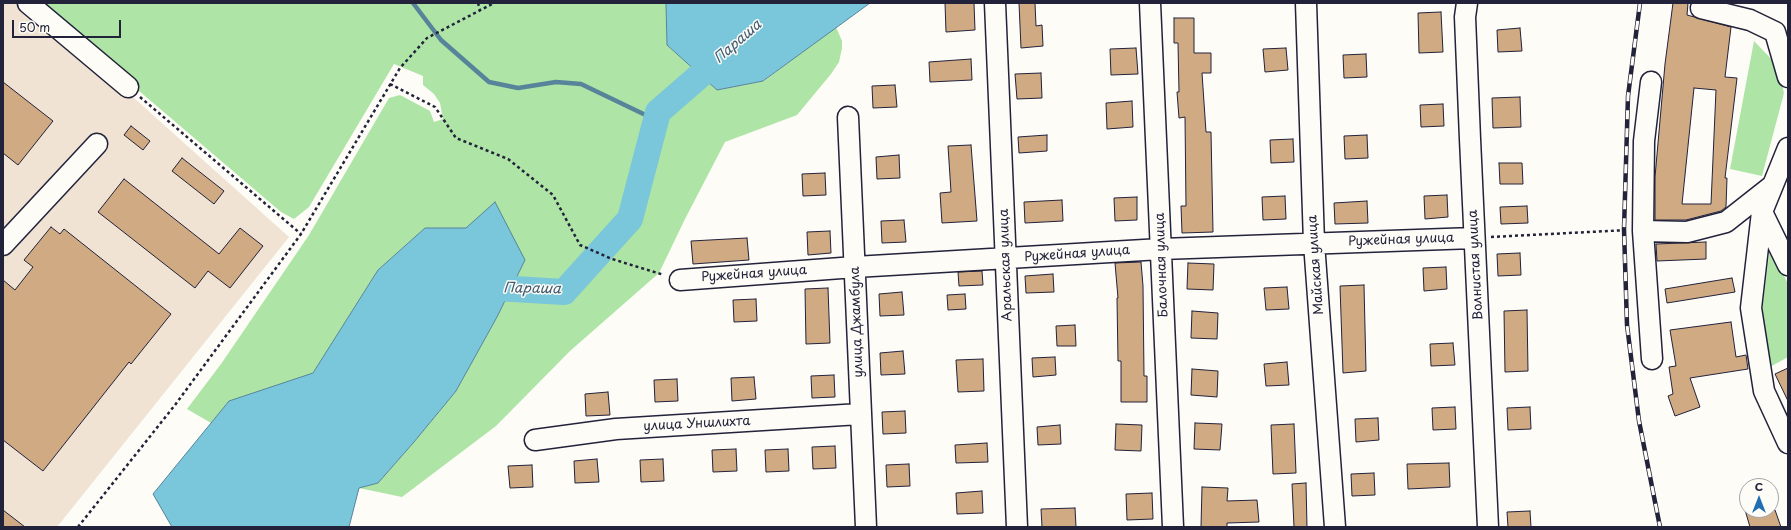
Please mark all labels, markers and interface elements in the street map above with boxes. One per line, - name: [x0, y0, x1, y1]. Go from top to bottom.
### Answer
- scale bar: [14, 12, 123, 38]
- water label: Параша: [711, 17, 765, 67]
- text: 50 m: [19, 18, 50, 36]
- street label: Аральская улица: [996, 208, 1016, 322]
- street label: Волнистая улица: [1465, 209, 1487, 321]
- street label: Балочная улица: [1152, 212, 1172, 318]
- street label: Майская улица: [1305, 215, 1327, 315]
- street label: Ружейная улица: [1348, 230, 1454, 250]
- street label: Ружейная улица: [1024, 243, 1130, 265]
- street label: Ружейная улица: [701, 263, 807, 285]
- street label: улица Джамбула: [847, 266, 867, 378]
- water label: Параша: [503, 280, 561, 298]
- street label: улица Уншлихта: [643, 413, 751, 435]
- north arrow: [1739, 478, 1779, 518]
- text: С: [1755, 478, 1763, 495]

